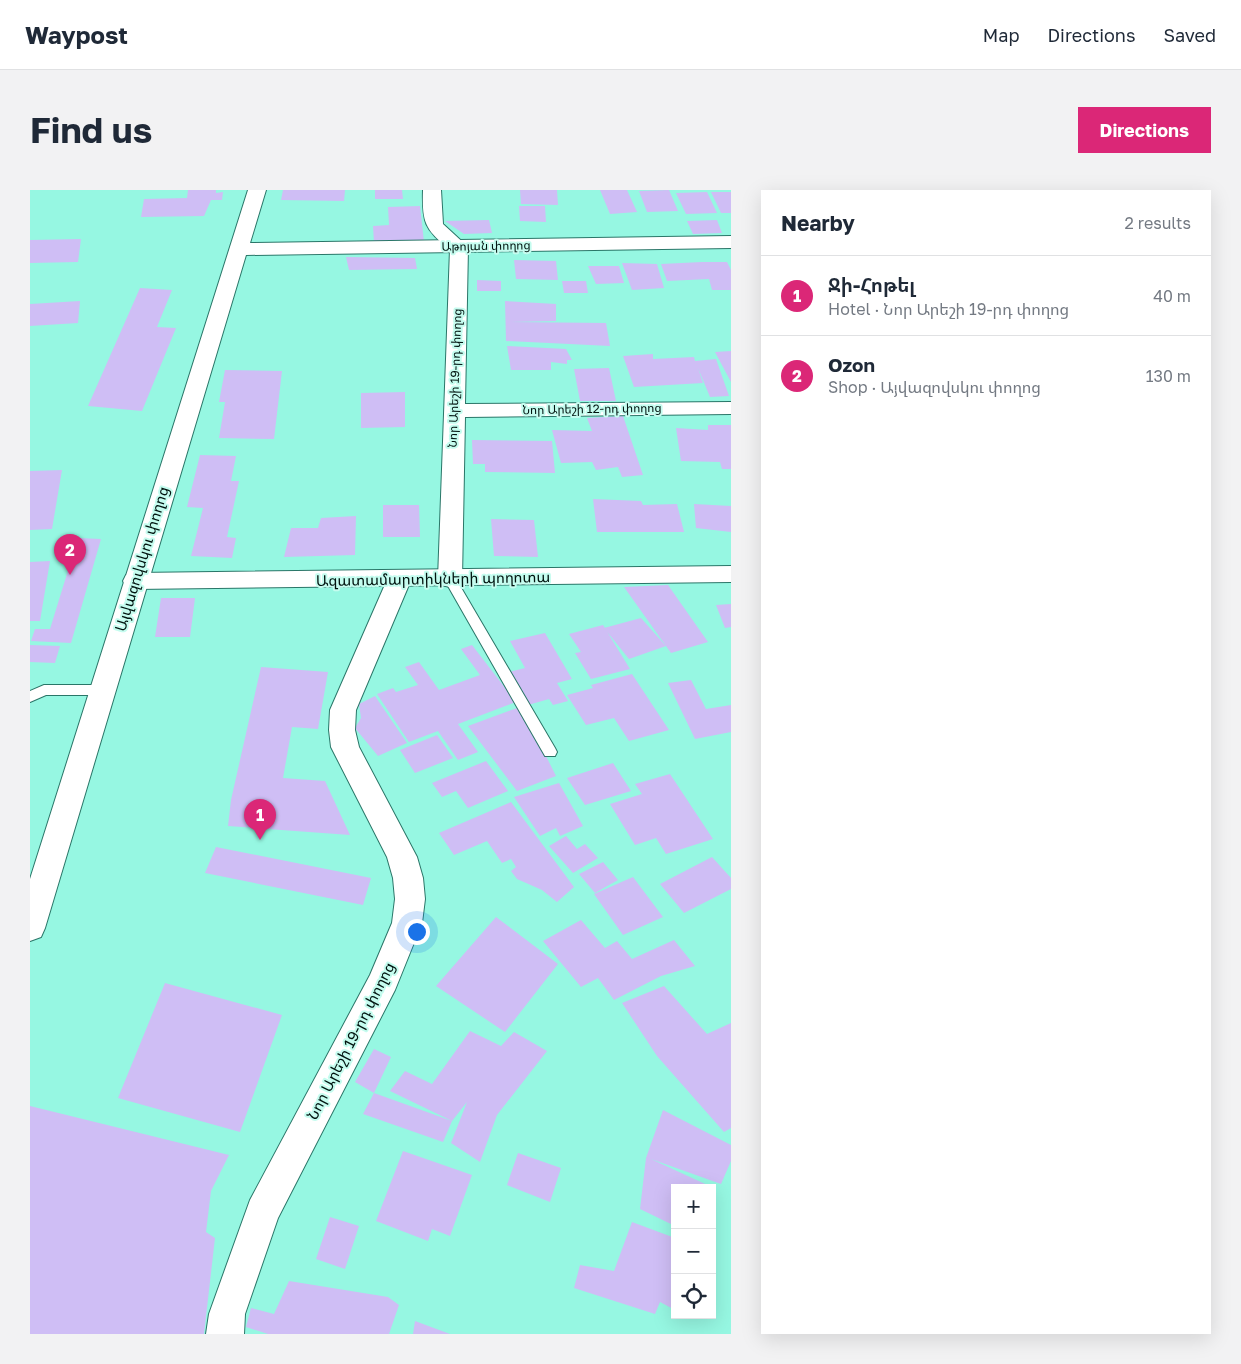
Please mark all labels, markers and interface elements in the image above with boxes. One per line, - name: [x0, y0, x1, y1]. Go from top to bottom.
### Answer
- text: Waypost: [25, 20, 128, 49]
- text: Map: [983, 24, 1019, 46]
- text: Directions: [1047, 24, 1135, 46]
- text: Saved: [1163, 24, 1216, 46]
- button: Directions: [1078, 107, 1211, 153]
- text: Find us: [30, 109, 152, 151]
- text: Nearby: [781, 210, 855, 236]
- text: 2 results: [1125, 213, 1191, 233]
- street label: Աթոյան փողոց: [441, 237, 531, 254]
- text: Ջի-Հոթել: [828, 273, 915, 296]
- text: 1: [793, 286, 801, 306]
- text: 40 m: [1153, 286, 1191, 306]
- text: Hotel · Նոր Արեշի 19-րդ փողոց: [828, 299, 1069, 319]
- street label: Նոր Արեշի 19-րդ փողոց: [445, 308, 464, 448]
- text: Ozon: [828, 353, 875, 376]
- text: 2: [792, 366, 802, 386]
- text: 130 m: [1146, 366, 1191, 386]
- text: Shop · Այվազովսկու փողոց: [828, 377, 1041, 397]
- street label: Նոր Արեշի 12-րդ փողոց: [522, 400, 662, 417]
- street label: Այվազովսկու փողոց: [110, 484, 173, 634]
- pin: 2: [54, 534, 86, 575]
- street label: Ազատամարտիկների պողոտա: [316, 567, 550, 590]
- pin: 1: [244, 799, 276, 840]
- your location: [404, 919, 430, 945]
- street label: Նոր Արեշի 19-րդ փողոց: [303, 959, 399, 1123]
- map controls: [671, 1184, 716, 1319]
- button: +: [671, 1184, 716, 1229]
- button: −: [671, 1229, 716, 1274]
- button: locate: [671, 1274, 716, 1319]

